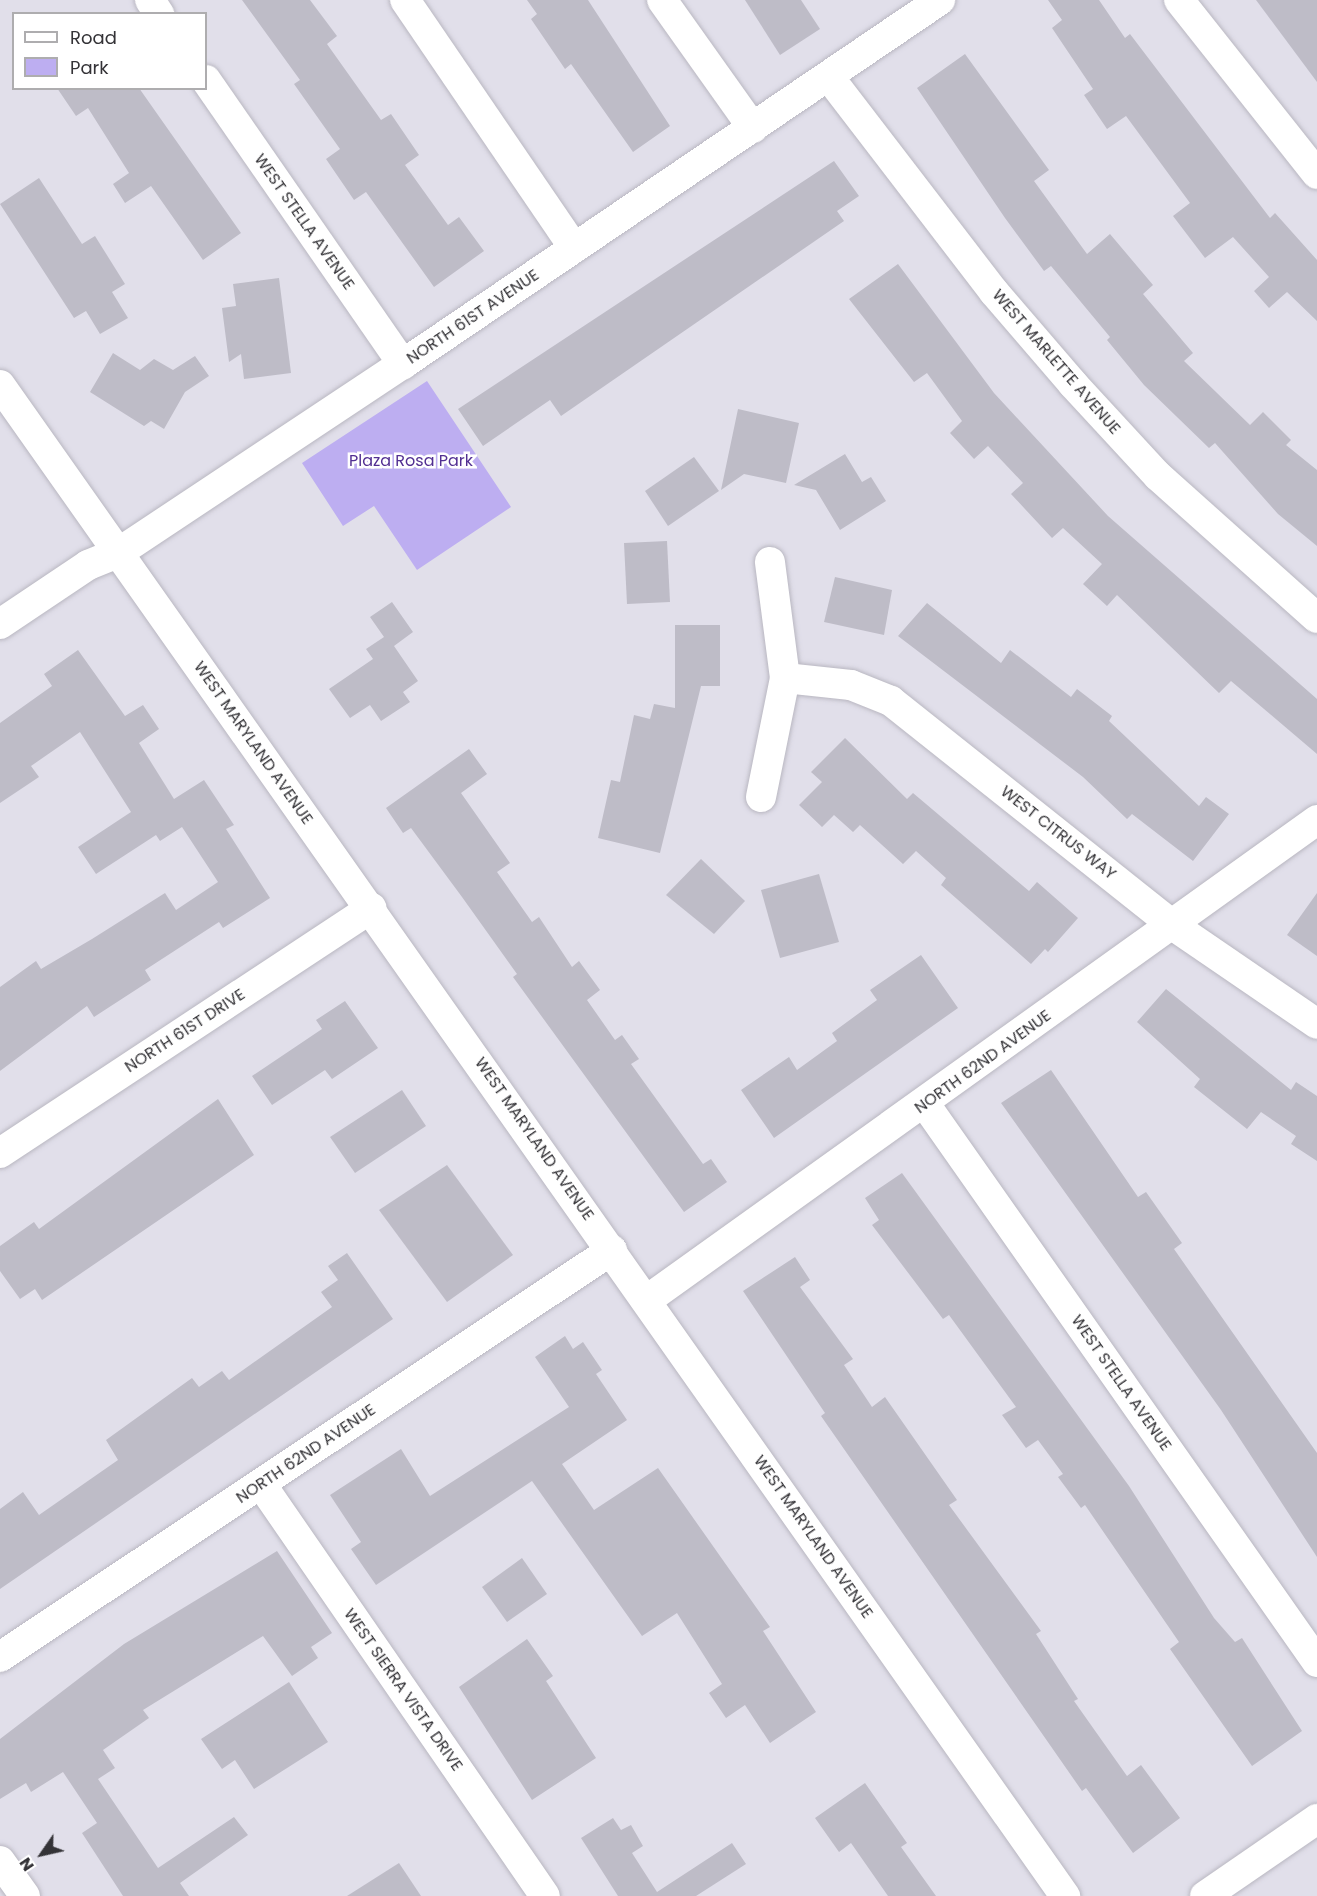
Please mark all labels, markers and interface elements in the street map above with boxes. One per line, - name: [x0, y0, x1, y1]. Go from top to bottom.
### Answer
- legend: [12, 12, 207, 90]
- text: Road: [70, 25, 117, 50]
- text: Park: [70, 55, 109, 80]
- street label: WEST STELLA AVENUE: [250, 150, 358, 294]
- street label: NORTH 61ST AVENUE: [403, 266, 543, 368]
- street label: WEST MARLETTE AVENUE: [988, 286, 1124, 438]
- park label: Plaza Rosa Park: [349, 451, 473, 471]
- street label: WEST MARYLAND AVENUE: [189, 658, 317, 828]
- street label: WEST CITRUS WAY: [997, 782, 1119, 884]
- street label: NORTH 61ST DRIVE: [121, 985, 249, 1077]
- street label: NORTH 62ND AVENUE: [911, 1006, 1055, 1118]
- street label: WEST MARYLAND AVENUE: [470, 1054, 598, 1224]
- street label: WEST STELLA AVENUE: [1067, 1311, 1175, 1455]
- street label: NORTH 62ND AVENUE: [233, 1400, 379, 1508]
- street label: WEST MARYLAND AVENUE: [749, 1452, 877, 1622]
- street label: WEST SIERRA VISTA DRIVE: [339, 1605, 467, 1775]
- north arrow: [12, 1824, 72, 1884]
- text: N: [14, 1853, 40, 1876]

